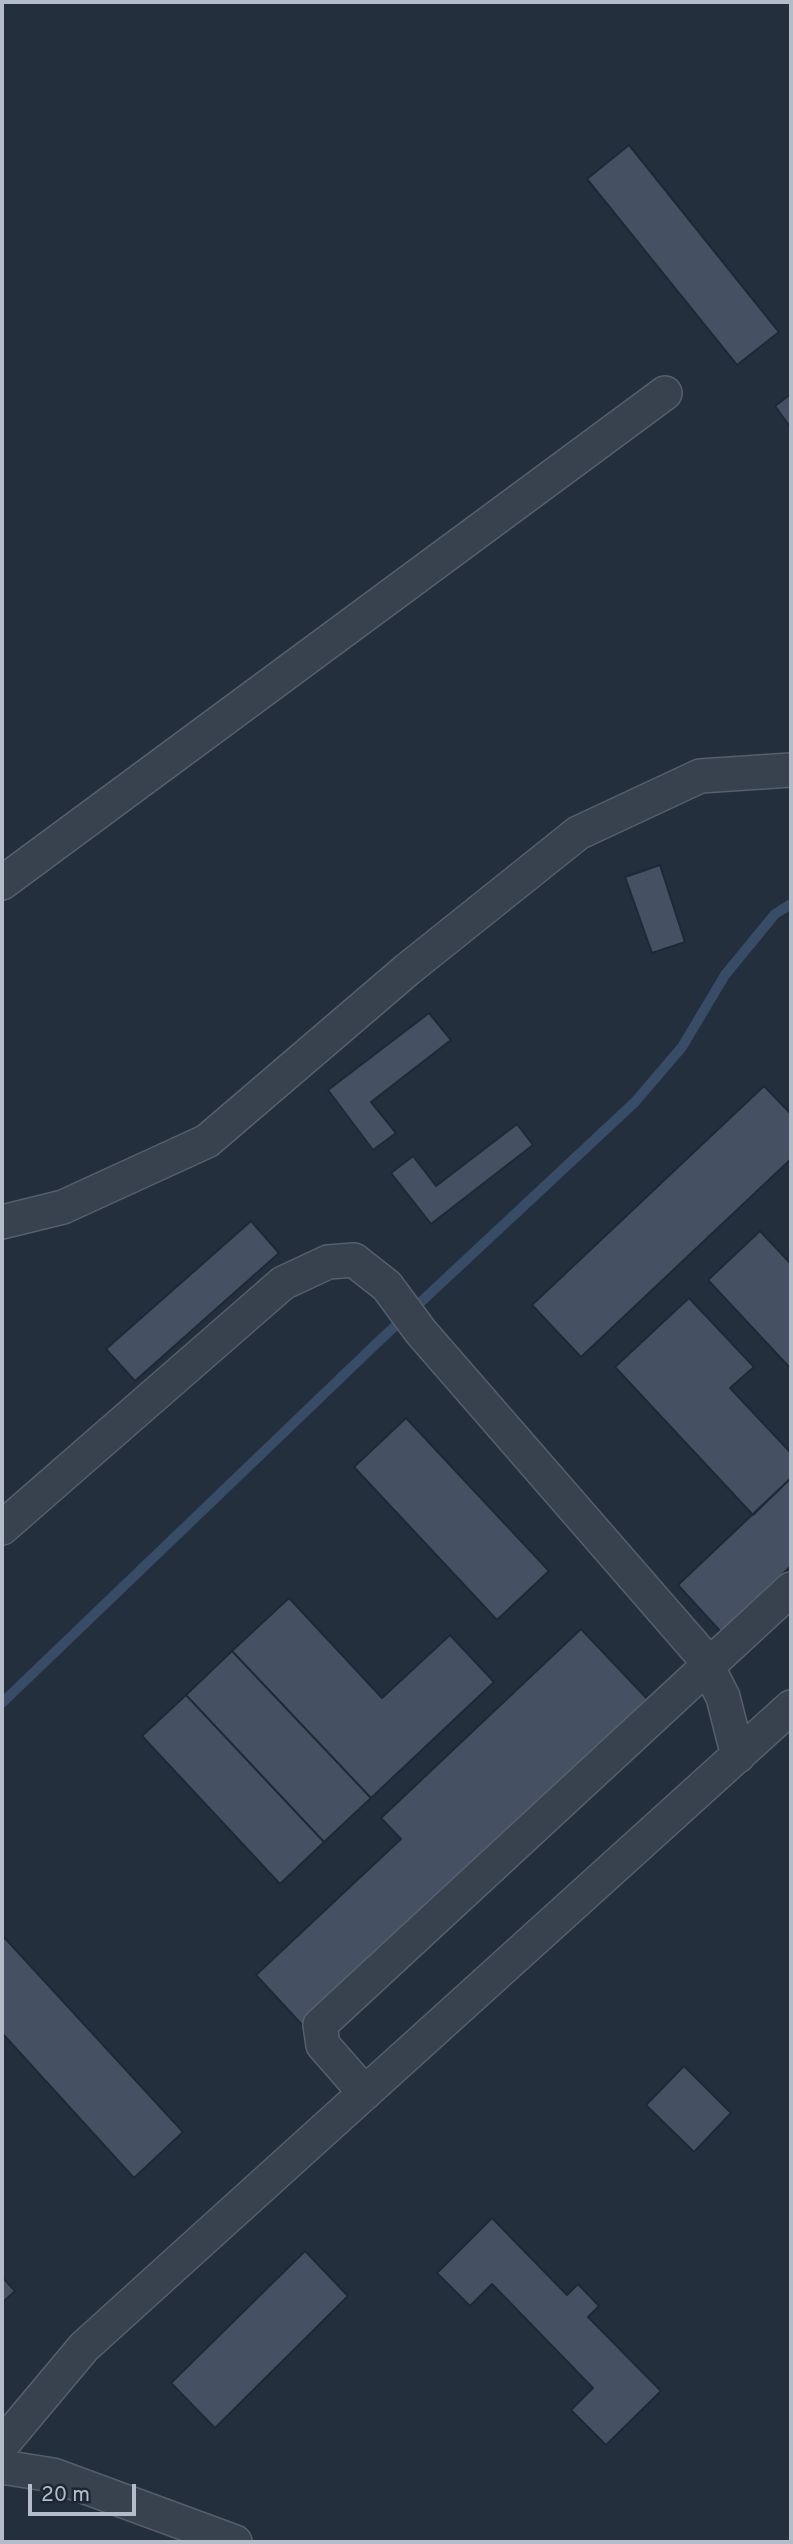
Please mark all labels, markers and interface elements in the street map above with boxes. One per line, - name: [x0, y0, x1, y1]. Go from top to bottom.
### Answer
- scale bar: [32, 2470, 140, 2514]
- text: 20 m: [41, 2482, 90, 2509]

